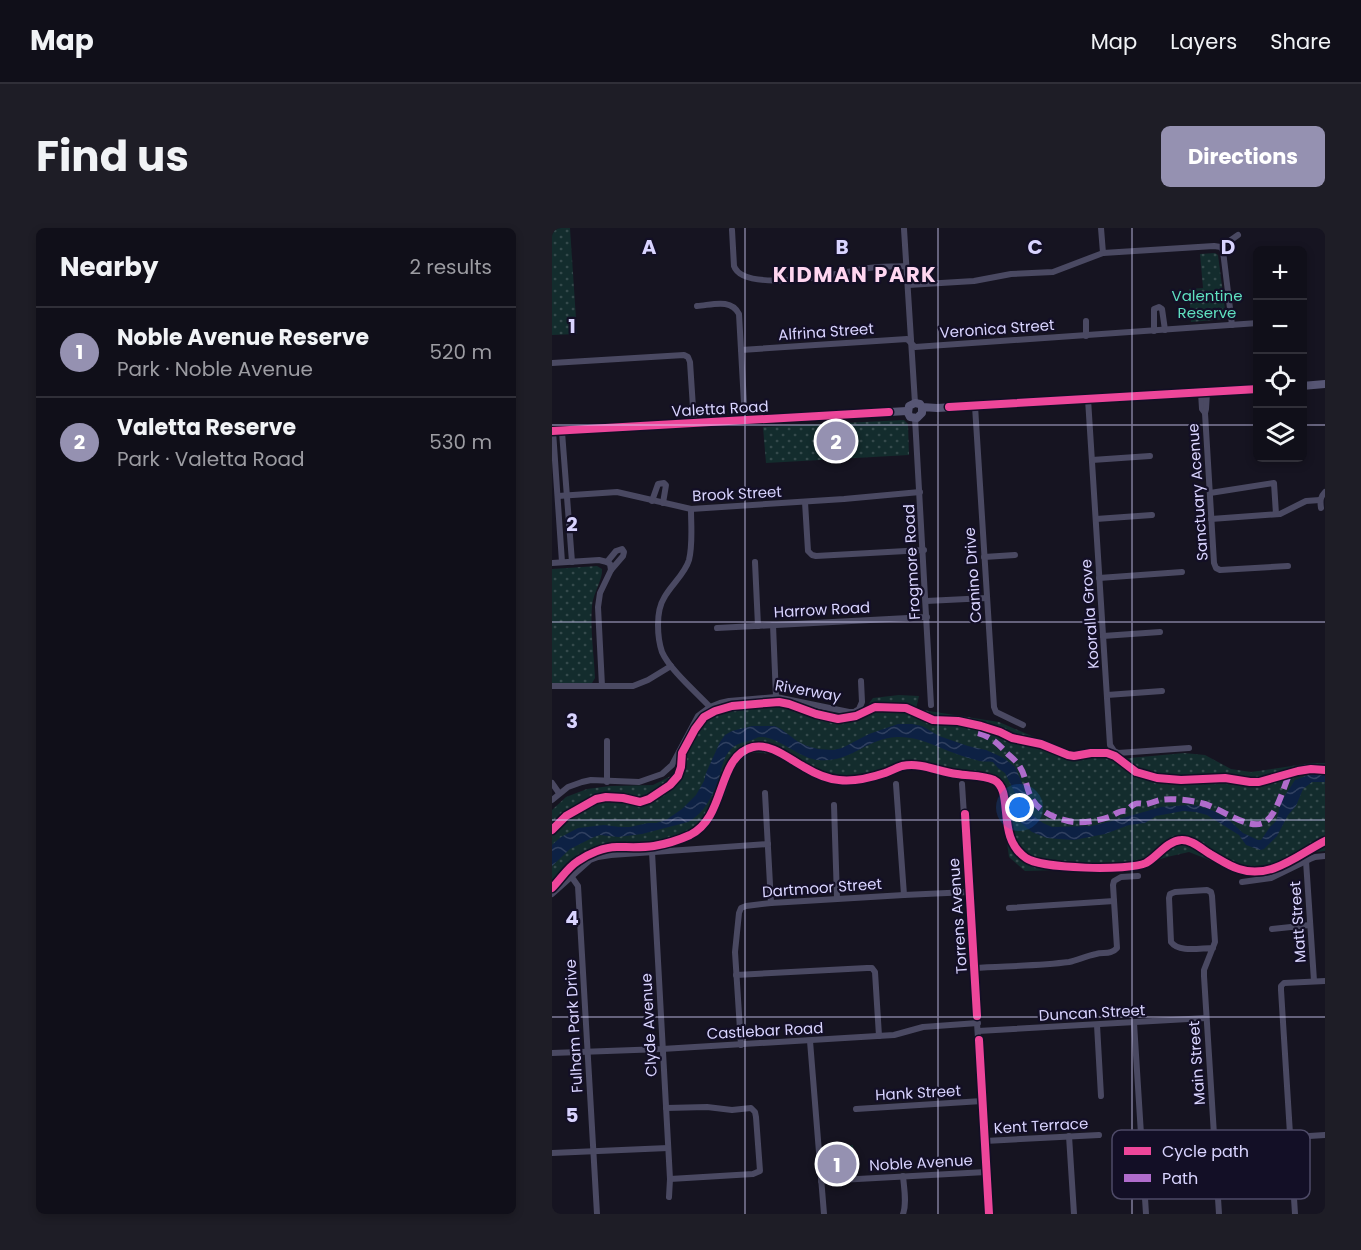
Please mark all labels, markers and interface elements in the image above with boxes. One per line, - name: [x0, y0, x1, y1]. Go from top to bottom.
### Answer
- text: Map: [30, 21, 94, 60]
- text: Map: [1091, 27, 1137, 56]
- text: Layers: [1170, 27, 1237, 56]
- text: Share: [1270, 27, 1331, 56]
- button: Directions: [1161, 126, 1325, 187]
- text: Find us: [36, 127, 189, 186]
- text: A: [642, 233, 657, 261]
- text: B: [835, 233, 849, 261]
- text: C: [1027, 233, 1043, 261]
- text: D: [1221, 233, 1235, 261]
- map controls: [1253, 246, 1307, 462]
- button: +: [1253, 246, 1307, 300]
- text: Nearby: [60, 249, 158, 285]
- text: 2 results: [409, 253, 492, 281]
- district label: KIDMAN PARK: [773, 260, 937, 289]
- park label: Valentine Reserve: [1172, 285, 1242, 323]
- button: −: [1253, 300, 1307, 354]
- text: 1: [568, 312, 576, 340]
- street label: Veronica Street: [939, 314, 1055, 343]
- street label: Alfrina Street: [778, 318, 874, 345]
- text: Noble Avenue Reserve: [117, 322, 369, 353]
- text: 1: [76, 338, 83, 366]
- text: 520 m: [429, 338, 492, 366]
- button: locate: [1253, 354, 1307, 408]
- text: Park · Noble Avenue: [117, 355, 313, 383]
- street label: Valetta Road: [671, 395, 769, 422]
- button: layers: [1253, 408, 1307, 462]
- text: Valetta Reserve: [117, 412, 296, 443]
- pin: 2: [816, 418, 856, 464]
- street label: Sanctuary Acenue: [1182, 423, 1213, 562]
- text: 2: [74, 428, 85, 456]
- text: 530 m: [429, 428, 492, 456]
- text: Park · Valetta Road: [117, 445, 305, 473]
- street label: Brook Street: [692, 481, 782, 506]
- street label: Frogmore Road: [898, 504, 925, 620]
- text: 2: [566, 510, 578, 538]
- street label: Canino Drive: [959, 527, 986, 624]
- street label: Kooralla Grove: [1075, 558, 1104, 670]
- street label: Harrow Road: [773, 596, 871, 623]
- street label: Riverway: [773, 674, 843, 707]
- text: 3: [566, 707, 578, 735]
- your location: [1005, 793, 1034, 822]
- street label: Torrens Avenue: [943, 857, 972, 975]
- street label: Dartmoor Street: [761, 873, 883, 902]
- street label: Matt Street: [1284, 880, 1311, 964]
- text: 4: [565, 904, 579, 932]
- street label: Fulham Park Drive: [560, 959, 587, 1093]
- street label: Clyde Avenue: [635, 973, 662, 1077]
- street label: Duncan Street: [1038, 999, 1146, 1026]
- street label: Castlebar Road: [706, 1017, 824, 1044]
- street label: Main Street: [1183, 1020, 1210, 1106]
- street label: Hank Street: [875, 1080, 961, 1105]
- text: 5: [566, 1101, 579, 1129]
- street label: Kent Terrace: [993, 1113, 1089, 1138]
- legend: [1112, 1130, 1310, 1199]
- text: Cycle path: [1162, 1140, 1249, 1163]
- pin: 1: [818, 1142, 856, 1186]
- street label: Noble Avenue: [869, 1149, 973, 1176]
- text: Path: [1162, 1167, 1198, 1190]

